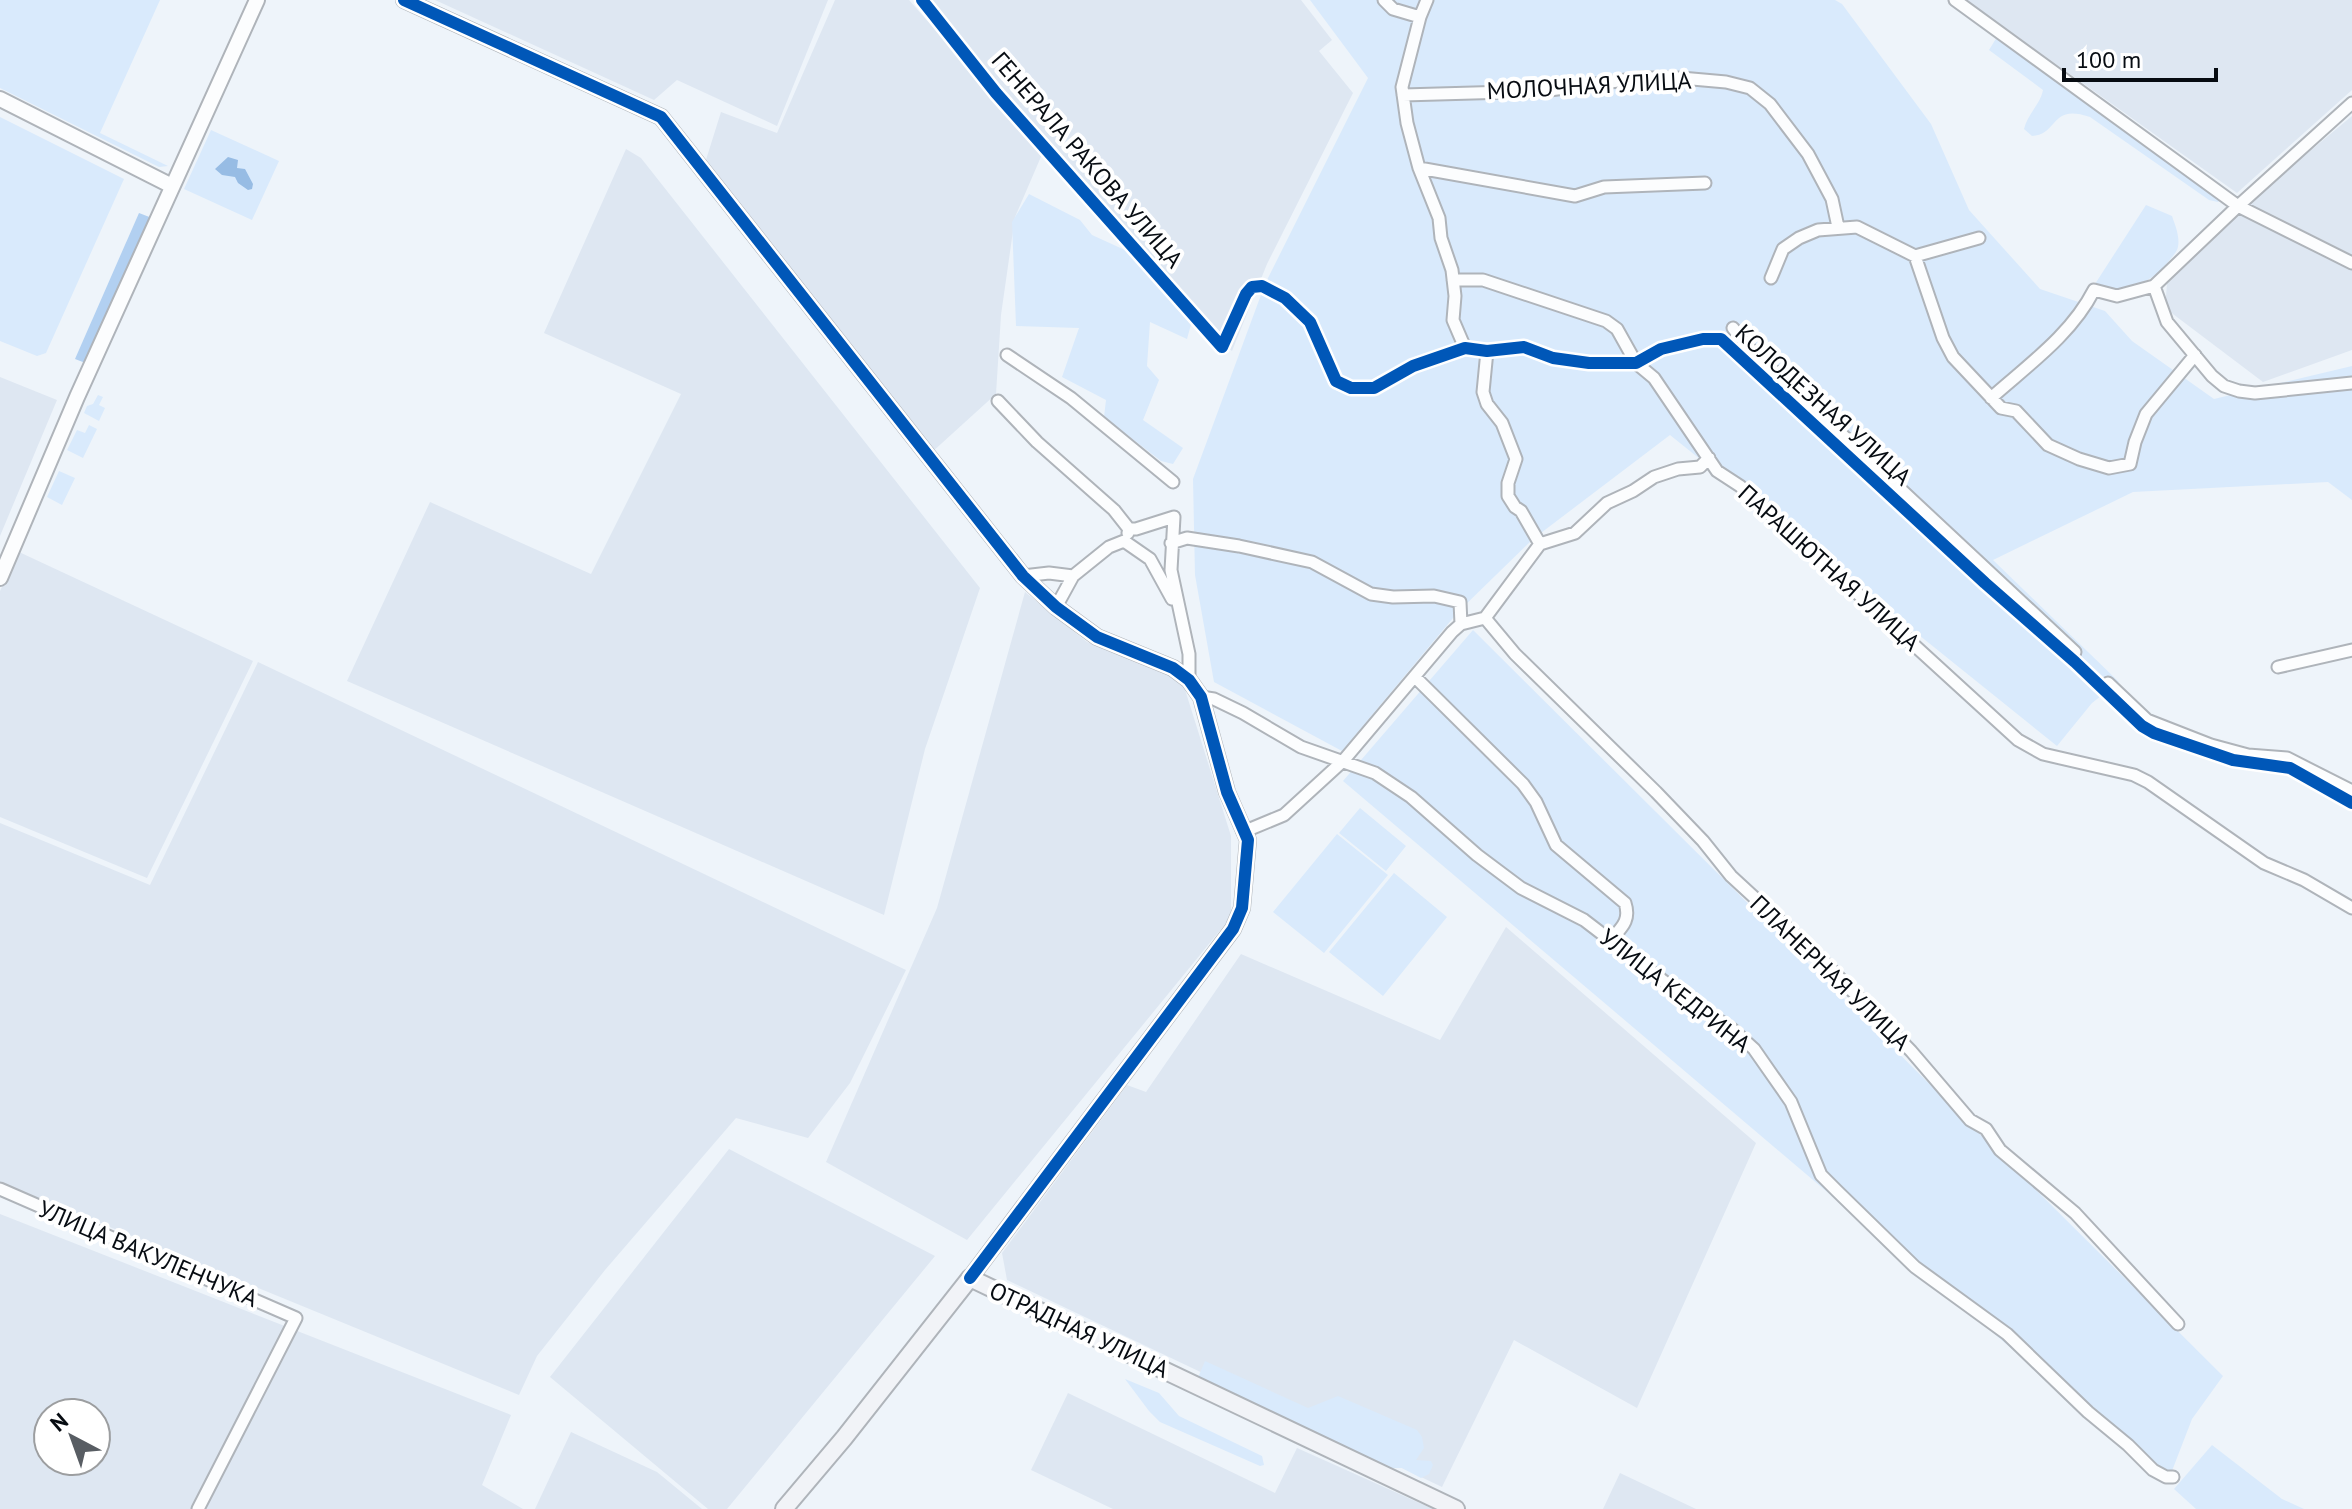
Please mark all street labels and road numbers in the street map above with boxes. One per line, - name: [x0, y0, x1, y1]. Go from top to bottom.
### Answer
- street label: ГЕНЕРАЛА РАКОВА УЛИЦА: [985, 45, 1190, 274]
- street label: МОЛОЧНАЯ УЛИЦА: [1486, 65, 1692, 106]
- street label: КОЛОДЕЗНАЯ УЛИЦА: [1729, 317, 1918, 492]
- street label: ПАРАШЮТНАЯ УЛИЦА: [1732, 478, 1927, 658]
- street label: ПЛАНЕРНАЯ УЛИЦА: [1744, 888, 1917, 1057]
- street label: УЛИЦА КЕДРИНА: [1594, 922, 1757, 1059]
- street label: УЛИЦА ВАКУЛЕНЧУКА: [34, 1193, 263, 1314]
- street label: ОТРАДНАЯ УЛИЦА: [985, 1274, 1174, 1385]

